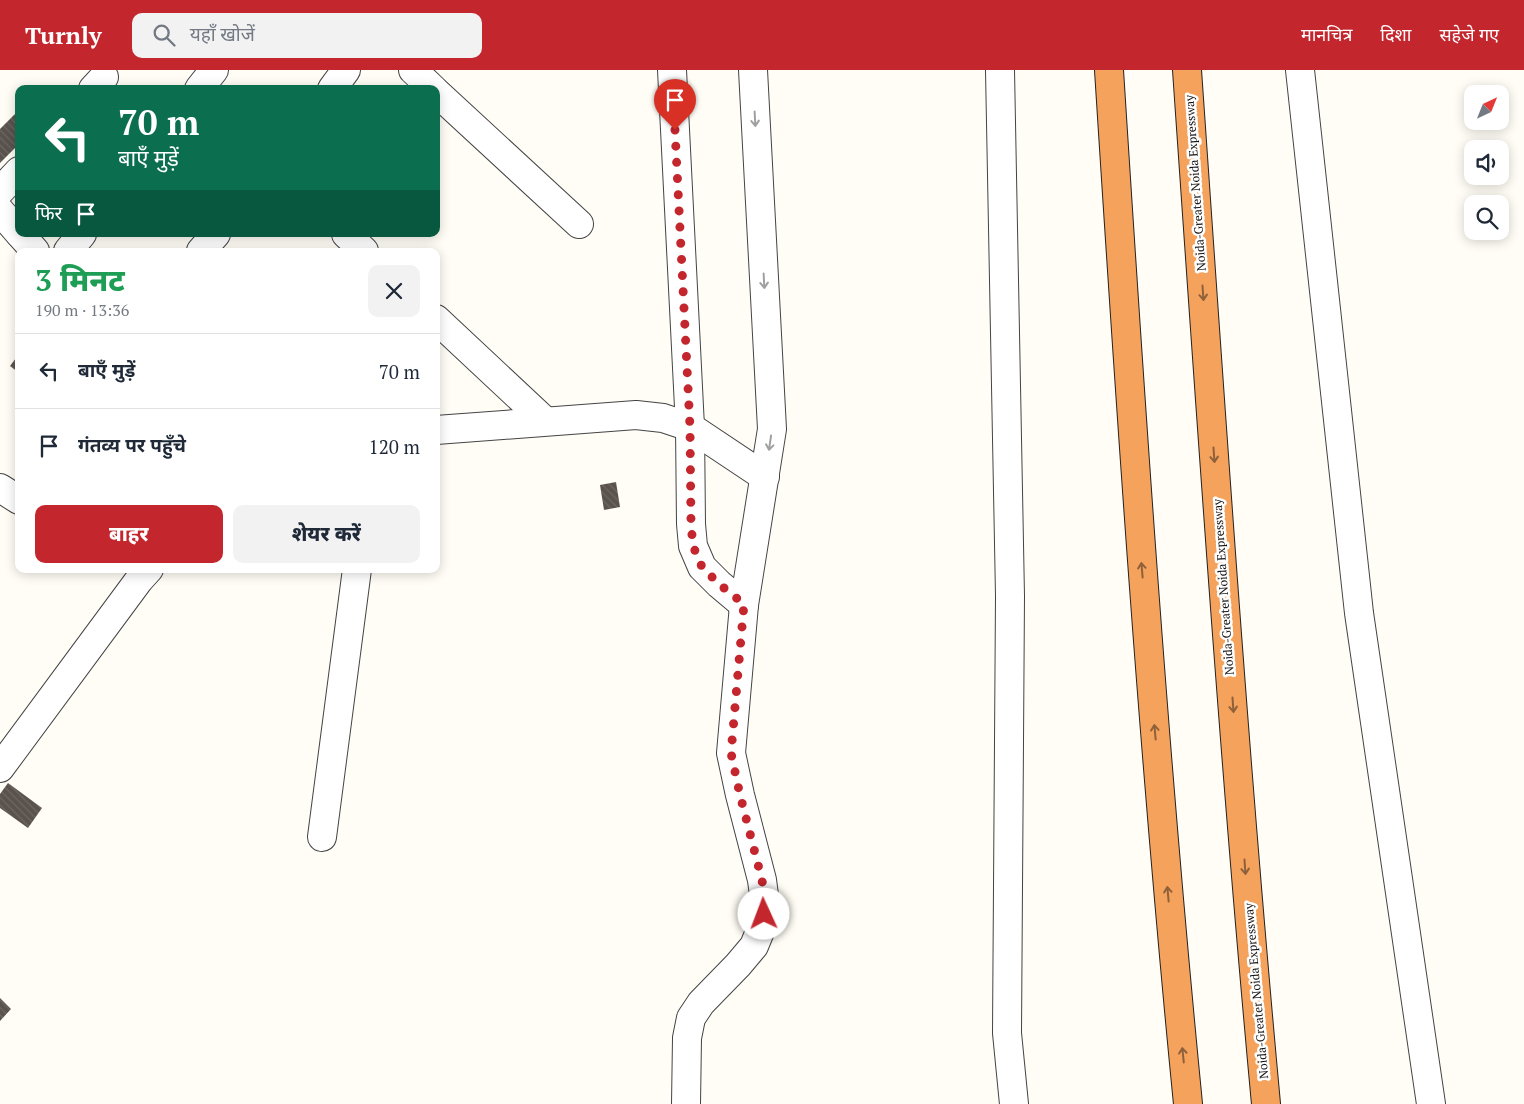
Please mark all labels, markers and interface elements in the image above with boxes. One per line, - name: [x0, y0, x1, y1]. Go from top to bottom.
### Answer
- search box: [132, 13, 482, 58]
- text: Turnly: [25, 19, 102, 51]
- icon: search: [150, 21, 178, 49]
- text: यहाँ खोजें: [190, 21, 255, 46]
- text: मानचित्र: [1301, 22, 1352, 46]
- text: दिशा: [1380, 22, 1411, 46]
- text: सहेजे गए: [1439, 22, 1499, 46]
- pin: [654, 79, 696, 130]
- north arrow: [1464, 85, 1509, 130]
- map controls: [1464, 85, 1509, 240]
- icon: arrive: [661, 86, 689, 114]
- street label: Noida-Greater Noida Expressway: [1181, 94, 1209, 272]
- text: 70 m: [118, 99, 199, 145]
- icon: left: [35, 105, 100, 170]
- one-way arrow: [751, 110, 760, 126]
- button: sound: [1464, 140, 1509, 185]
- text: बाएँ मुड़ें: [118, 143, 179, 172]
- button: search: [1464, 195, 1509, 240]
- text: फिर: [35, 200, 62, 225]
- icon: arrive: [72, 200, 100, 228]
- text: 3 मिनट: [35, 260, 125, 300]
- button: close: [368, 265, 420, 317]
- one-way arrow: [759, 272, 769, 289]
- one-way arrow: [1198, 285, 1207, 301]
- text: 190 m · 13:36: [35, 299, 129, 321]
- icon: left: [35, 357, 63, 385]
- text: बाएँ मुड़ें: [78, 357, 135, 382]
- text: 70 m: [379, 359, 420, 384]
- icon: arrive: [35, 432, 63, 460]
- text: गंतव्य पर पहुँचे: [78, 432, 186, 457]
- text: 120 m: [369, 434, 420, 459]
- one-way arrow: [765, 435, 775, 451]
- one-way arrow: [1209, 447, 1218, 463]
- street label: Noida-Greater Noida Expressway: [1209, 498, 1237, 676]
- button: बाहर: [35, 505, 223, 563]
- button: शेयर करें: [233, 505, 420, 563]
- one-way arrow: [1137, 562, 1147, 578]
- one-way arrow: [1228, 696, 1237, 712]
- one-way arrow: [1150, 724, 1160, 740]
- one-way arrow: [1240, 858, 1250, 874]
- one-way arrow: [1163, 886, 1173, 902]
- position arrow: [737, 887, 789, 939]
- street label: Noida-Greater Noida Expressway: [1241, 902, 1271, 1080]
- one-way arrow: [1178, 1048, 1188, 1064]

